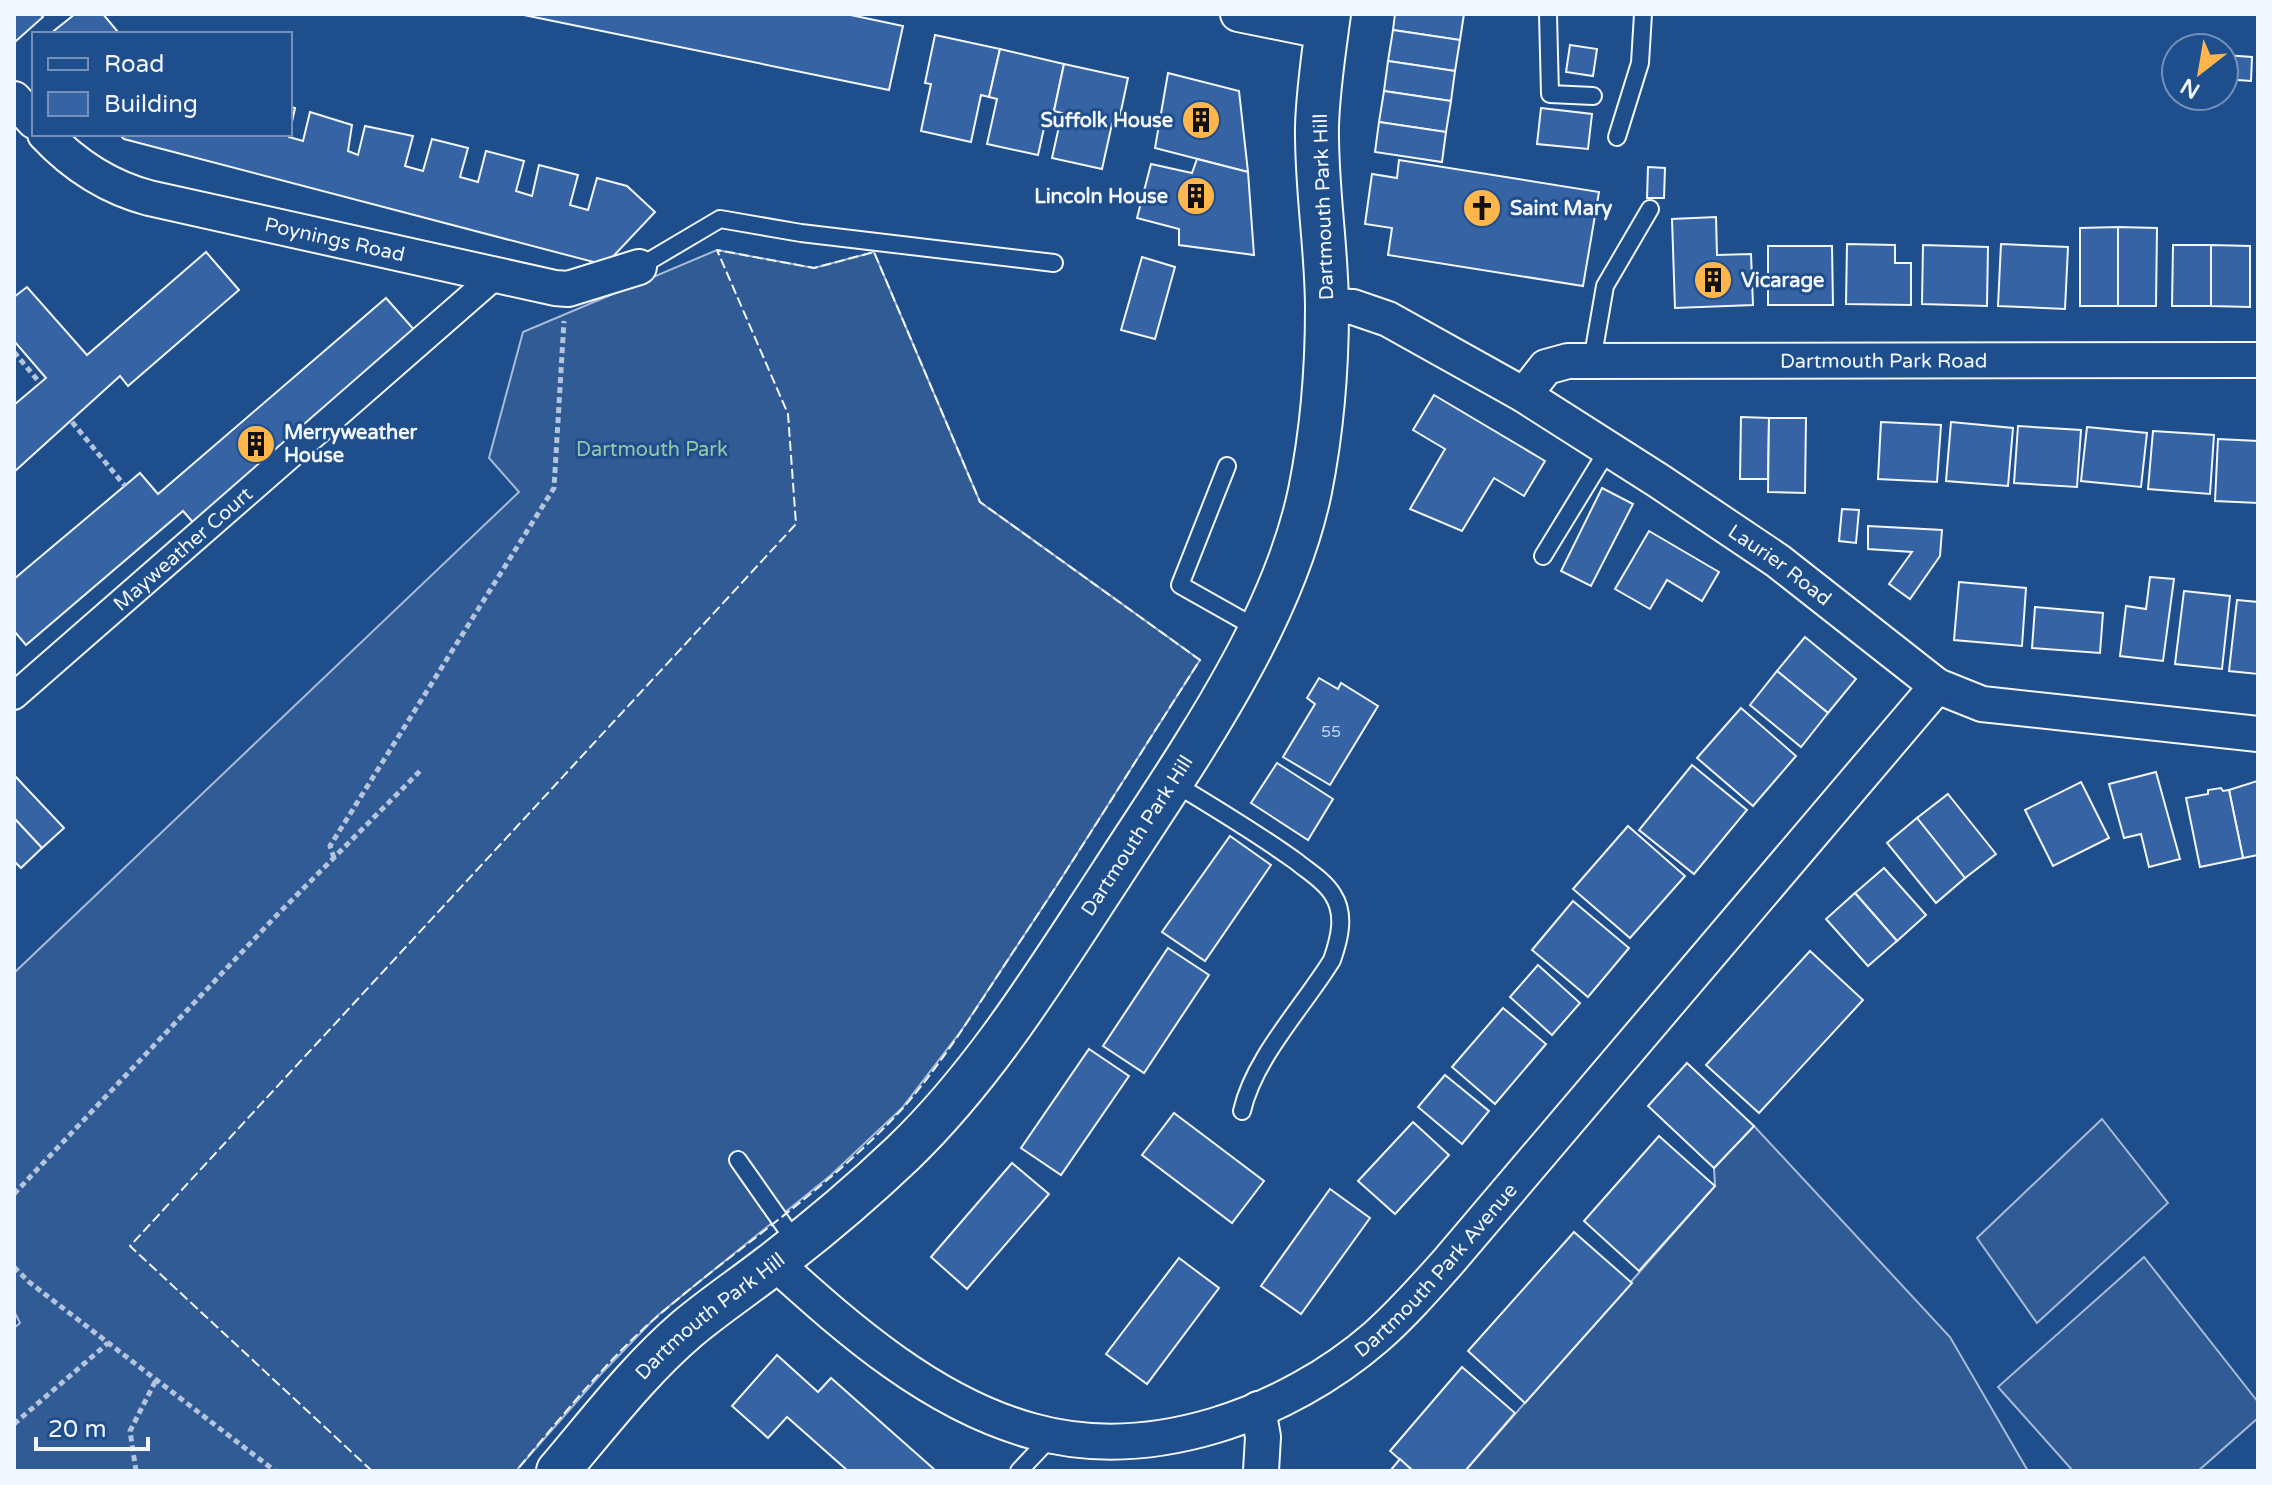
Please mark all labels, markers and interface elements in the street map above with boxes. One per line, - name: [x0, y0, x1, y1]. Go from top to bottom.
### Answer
- legend: [32, 32, 292, 136]
- north arrow: [2160, 32, 2240, 112]
- text: Road: [104, 50, 164, 79]
- text: N: [2176, 73, 2204, 104]
- text: Building: [104, 90, 198, 119]
- building icon: Suffolk House: [1180, 99, 1222, 141]
- place label: Suffolk House: [1040, 109, 1173, 133]
- street label: Dartmouth Park Hill: [1309, 113, 1339, 301]
- building icon: Lincoln House: [1175, 175, 1217, 217]
- place label: Lincoln House: [1034, 185, 1168, 209]
- church icon: Saint Mary: [1461, 187, 1503, 229]
- place label: Saint Mary: [1510, 197, 1613, 221]
- street label: Poynings Road: [262, 213, 407, 267]
- building icon: Vicarage: [1692, 259, 1734, 301]
- place label: Vicarage: [1741, 269, 1824, 293]
- street label: Dartmouth Park Road: [1780, 349, 1987, 374]
- place label: Merryweather House: [284, 421, 418, 468]
- building icon: Merryweather House: [235, 423, 277, 465]
- park label: Dartmouth Park: [576, 438, 728, 462]
- street label: Mayweather Court: [109, 482, 258, 616]
- street label: Laurier Road: [1723, 520, 1836, 611]
- house number: 55: [1321, 722, 1341, 742]
- street label: Dartmouth Park Hill: [1077, 751, 1198, 921]
- street label: Dartmouth Park Avenue: [1350, 1179, 1523, 1363]
- street label: Dartmouth Park Hill: [631, 1248, 790, 1385]
- scale bar: [36, 1401, 148, 1451]
- text: 20 m: [48, 1415, 106, 1444]

